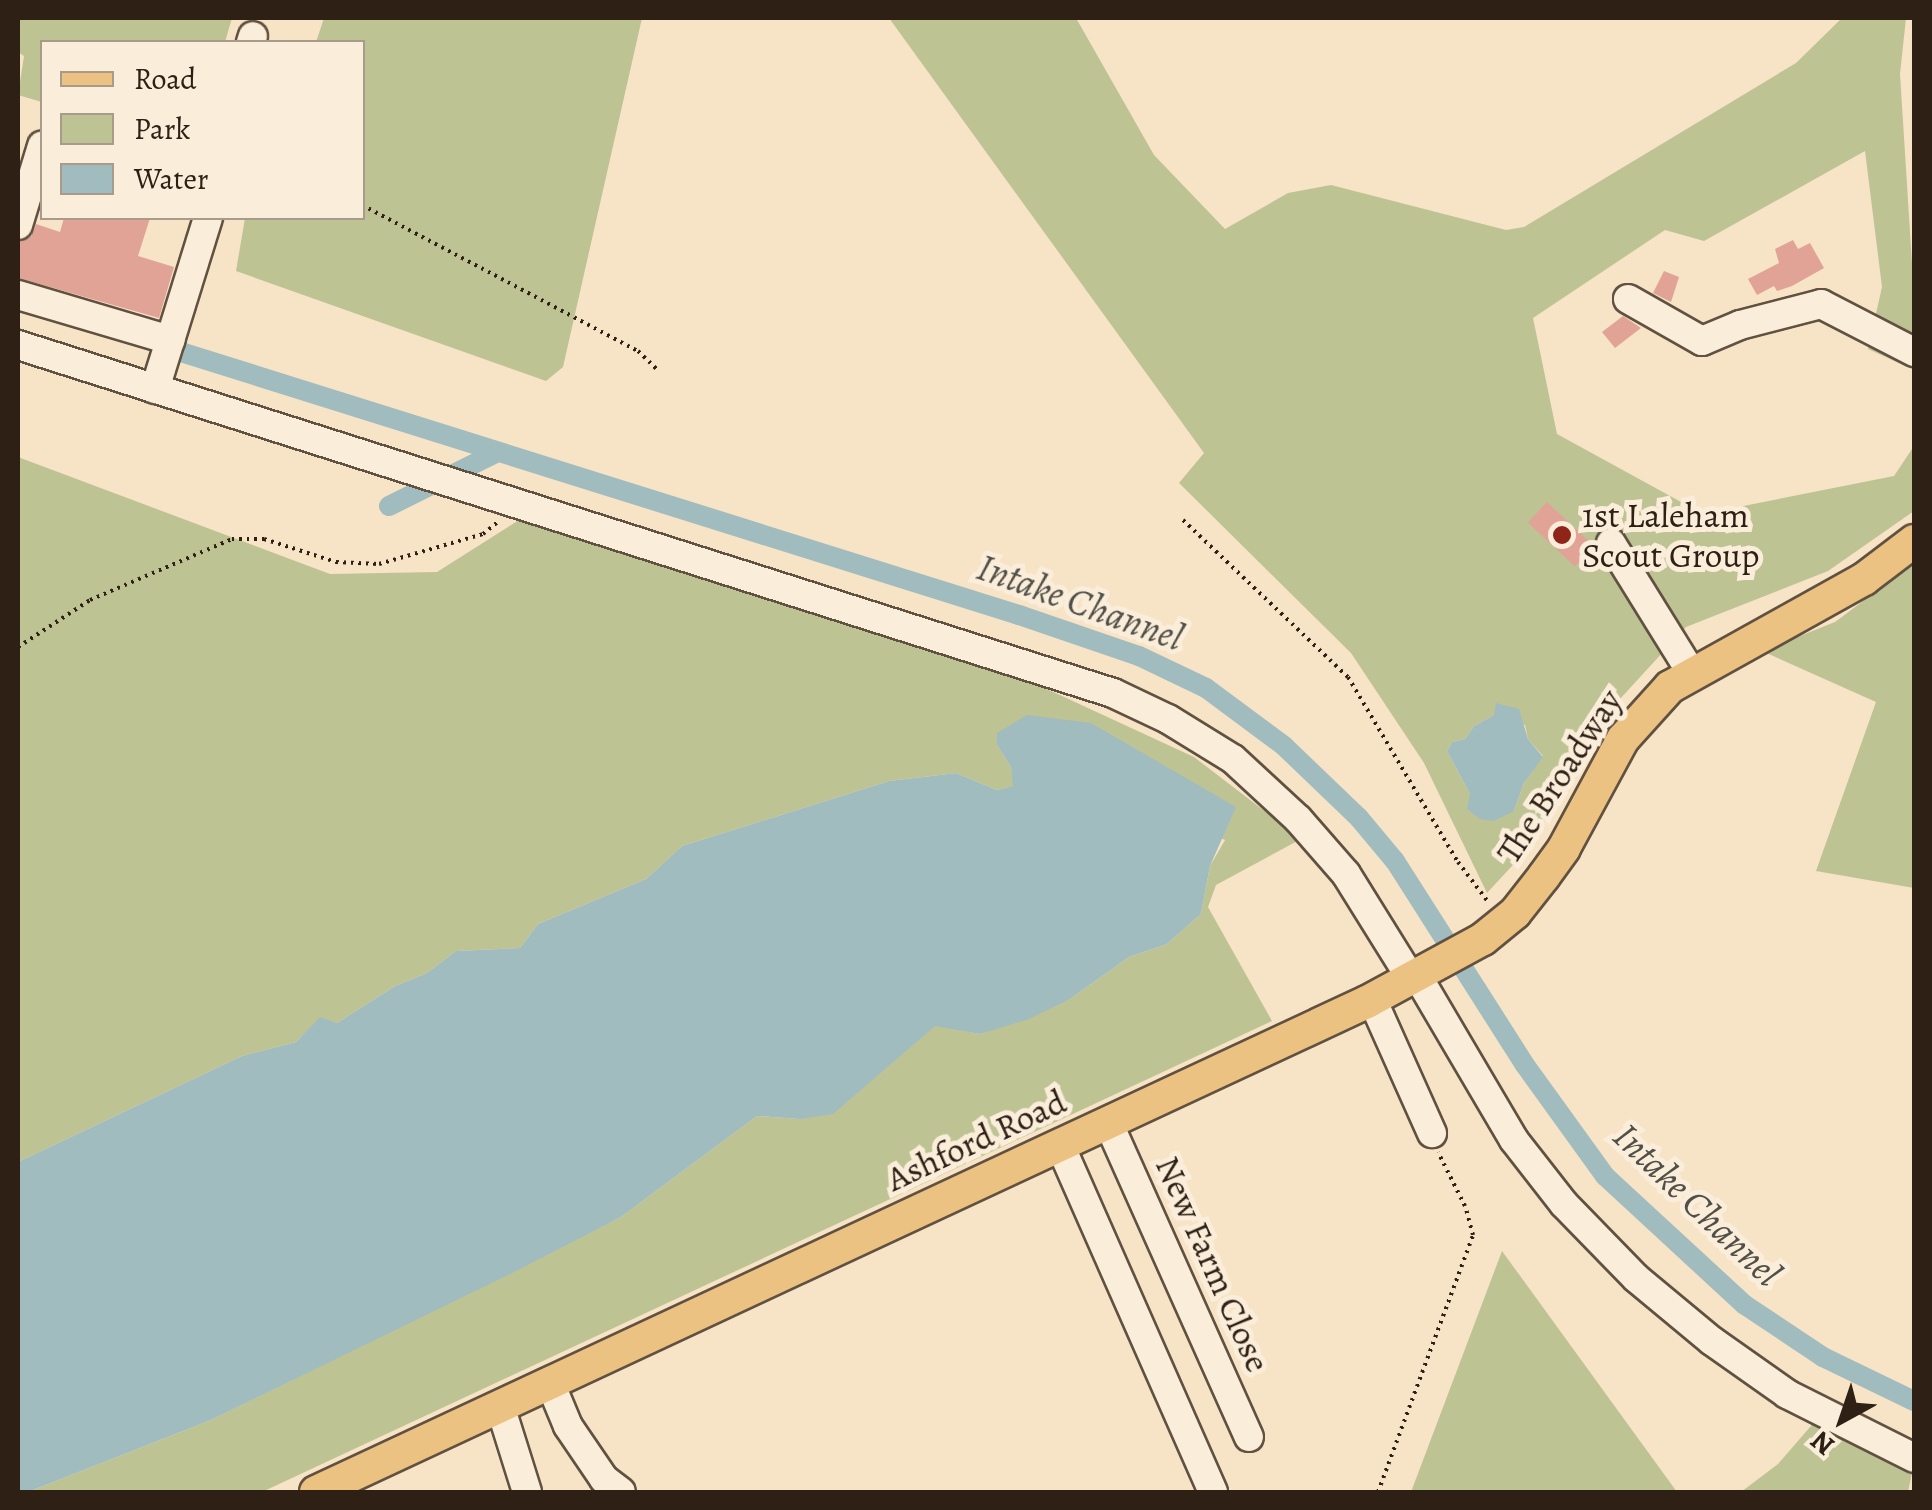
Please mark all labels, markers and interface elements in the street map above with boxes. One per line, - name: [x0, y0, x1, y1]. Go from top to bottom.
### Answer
- legend: [40, 40, 365, 220]
- text: Road: [134, 59, 196, 99]
- text: Park: [134, 109, 190, 149]
- text: Water: [134, 159, 208, 199]
- place label: 1st Laleham Scout Group: [1582, 494, 1760, 576]
- marker: 1st Laleham Scout Group: [1551, 524, 1573, 546]
- water label: Intake Channel: [971, 545, 1189, 661]
- street label: The Broadway: [1487, 681, 1631, 871]
- street label: Ashford Road: [880, 1080, 1072, 1200]
- water label: Intake Channel: [1604, 1114, 1790, 1296]
- street label: New Farm Close: [1147, 1150, 1279, 1378]
- north arrow: [1792, 1370, 1892, 1470]
- text: N: [1803, 1422, 1843, 1464]

